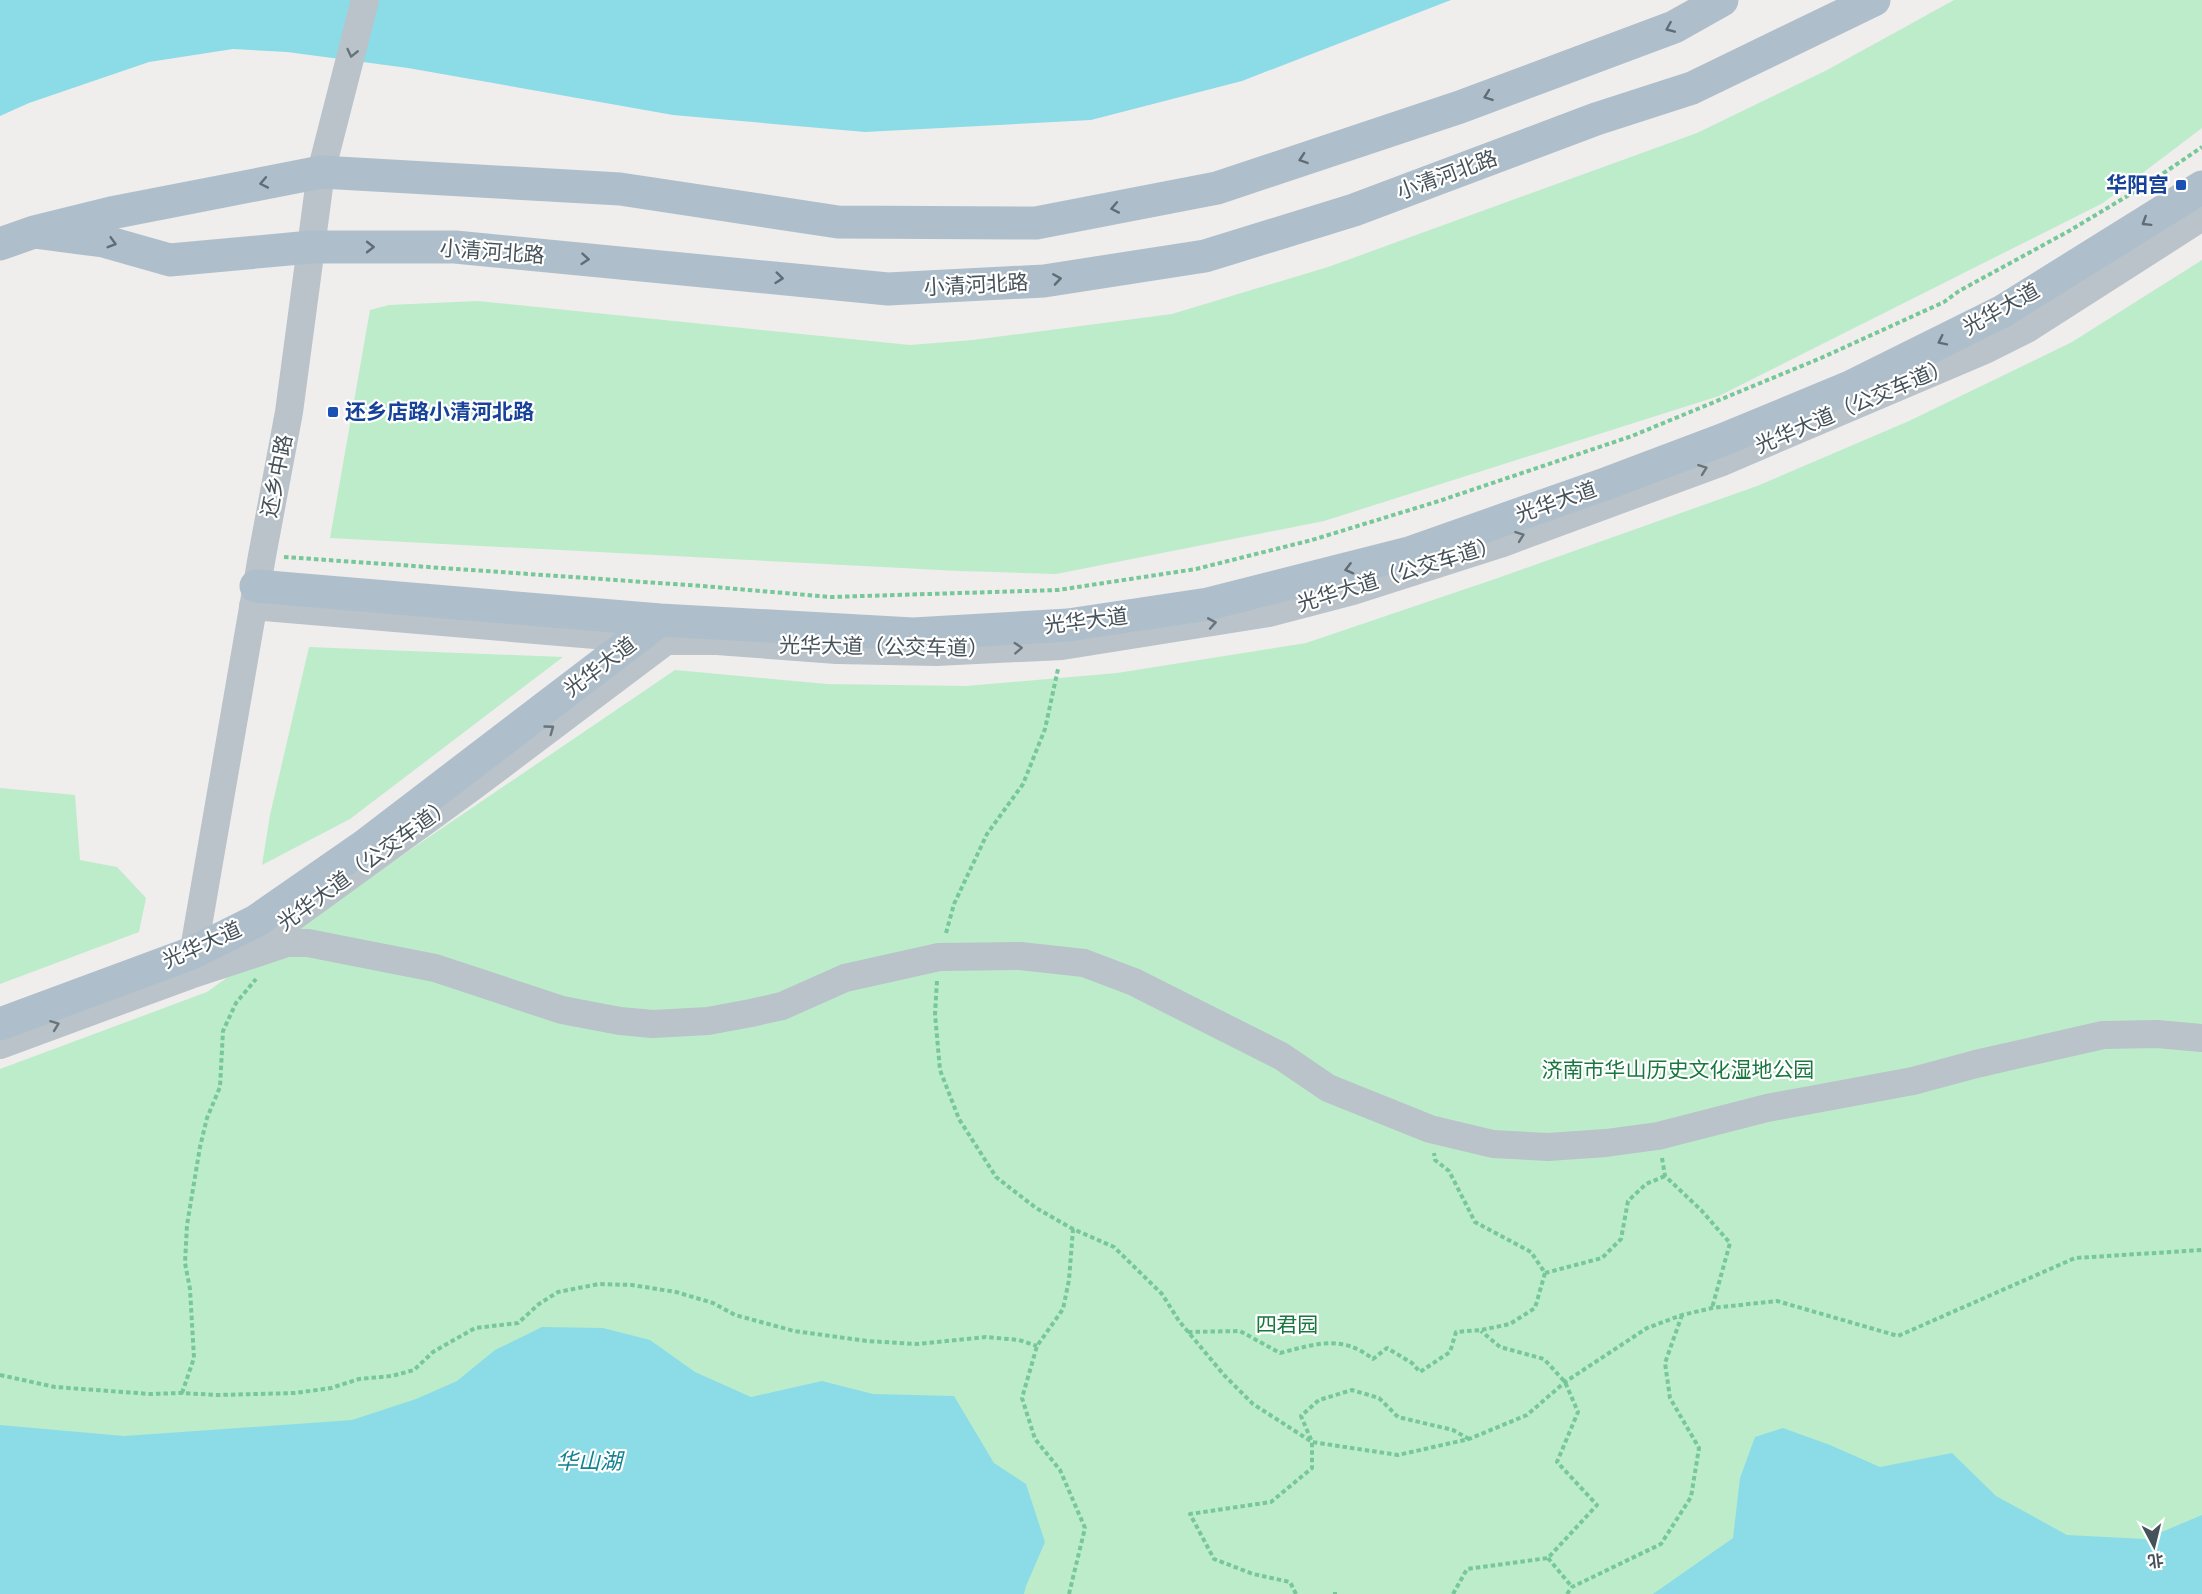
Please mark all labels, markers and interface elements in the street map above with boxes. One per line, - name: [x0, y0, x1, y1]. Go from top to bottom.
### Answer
- one-way arrow: [1666, 21, 1677, 33]
- one-way arrow: [346, 48, 359, 58]
- one-way arrow: [1483, 89, 1494, 102]
- street label: 小清河北路: [1394, 147, 1500, 203]
- one-way arrow: [1298, 152, 1309, 165]
- place label: 华阳宫: [2106, 173, 2169, 196]
- one-way arrow: [259, 176, 269, 189]
- marker: 华阳宫: [2174, 178, 2188, 192]
- one-way arrow: [1110, 201, 1120, 214]
- one-way arrow: [2142, 215, 2152, 227]
- one-way arrow: [107, 236, 117, 249]
- street label: 小清河北路: [439, 237, 545, 267]
- one-way arrow: [365, 241, 374, 253]
- one-way arrow: [581, 252, 590, 265]
- street label: 小清河北路: [923, 271, 1029, 299]
- one-way arrow: [775, 272, 784, 284]
- one-way arrow: [1053, 274, 1062, 286]
- street label: 光华大道: [1959, 279, 2043, 339]
- one-way arrow: [1937, 334, 1948, 346]
- street label: 光华大道（公交车道）: [1752, 355, 1954, 457]
- place label: 还乡店路小清河北路: [345, 401, 534, 423]
- marker: 还乡店路小清河北路: [326, 405, 340, 419]
- street label: 还乡中路: [258, 433, 296, 519]
- one-way arrow: [1697, 464, 1708, 476]
- street label: 光华大道: [1513, 478, 1599, 526]
- one-way arrow: [1514, 531, 1525, 544]
- street label: 光华大道（公交车道）: [1294, 533, 1502, 615]
- one-way arrow: [1344, 561, 1354, 574]
- street label: 光华大道: [1043, 605, 1129, 637]
- one-way arrow: [1207, 617, 1216, 629]
- street label: 光华大道: [560, 633, 640, 701]
- street label: 光华大道（公交车道）: [779, 634, 989, 660]
- one-way arrow: [1014, 642, 1023, 655]
- one-way arrow: [543, 726, 554, 737]
- street label: 光华大道（公交车道）: [274, 793, 456, 935]
- street label: 光华大道: [159, 918, 245, 972]
- one-way arrow: [49, 1020, 60, 1032]
- park label: 济南市华山历史文化湿地公园: [1542, 1059, 1815, 1081]
- park label: 四君园: [1256, 1315, 1319, 1336]
- water label: 华山湖: [556, 1450, 625, 1473]
- north arrow: [2124, 1516, 2184, 1576]
- text: 北: [2147, 1551, 2165, 1570]

